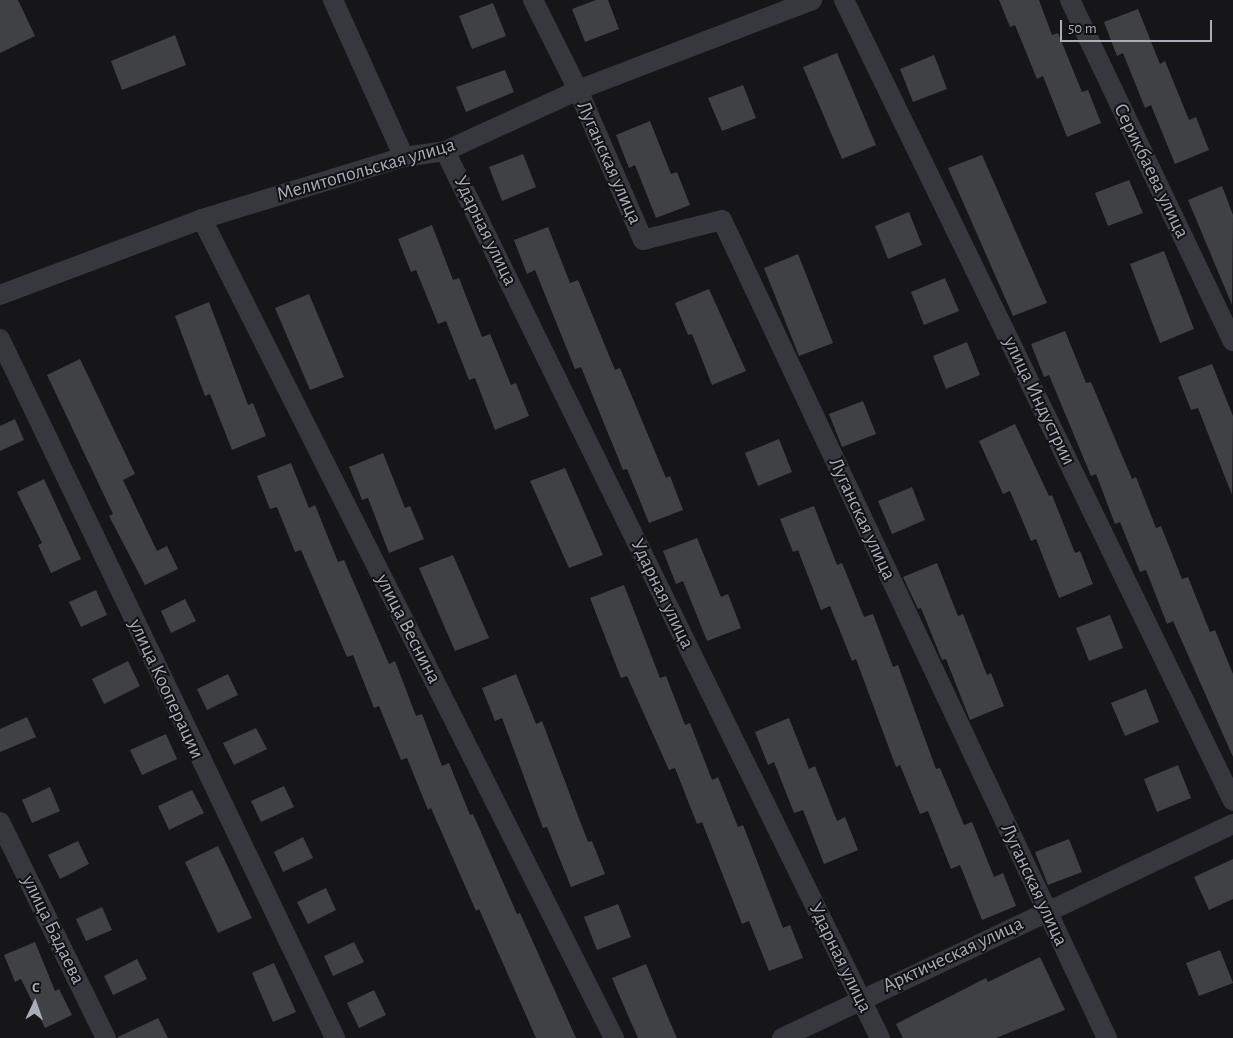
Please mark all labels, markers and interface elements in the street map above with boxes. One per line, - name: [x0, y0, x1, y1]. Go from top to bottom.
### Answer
- scale bar: [1063, 10, 1216, 42]
- text: 50 m: [1068, 21, 1097, 36]
- street label: Луганская улица: [571, 98, 647, 228]
- street label: Серикбаева улица: [1108, 100, 1194, 242]
- street label: Мелитопольская улица: [274, 133, 458, 207]
- street label: Ударная улица: [448, 172, 522, 290]
- street label: улица Индустрии: [998, 333, 1080, 469]
- street label: Луганская улица: [823, 454, 901, 584]
- street label: Ударная улица: [625, 535, 699, 653]
- street label: улица Веснина: [370, 570, 446, 688]
- street label: улица Кооперации: [123, 615, 209, 763]
- street label: Луганская улица: [995, 820, 1073, 950]
- street label: улица Бадаева: [16, 872, 90, 988]
- street label: Ударная улица: [803, 899, 877, 1017]
- street label: Арктическая улица: [879, 912, 1027, 998]
- north arrow: [10, 978, 60, 1028]
- text: С: [32, 981, 40, 995]

